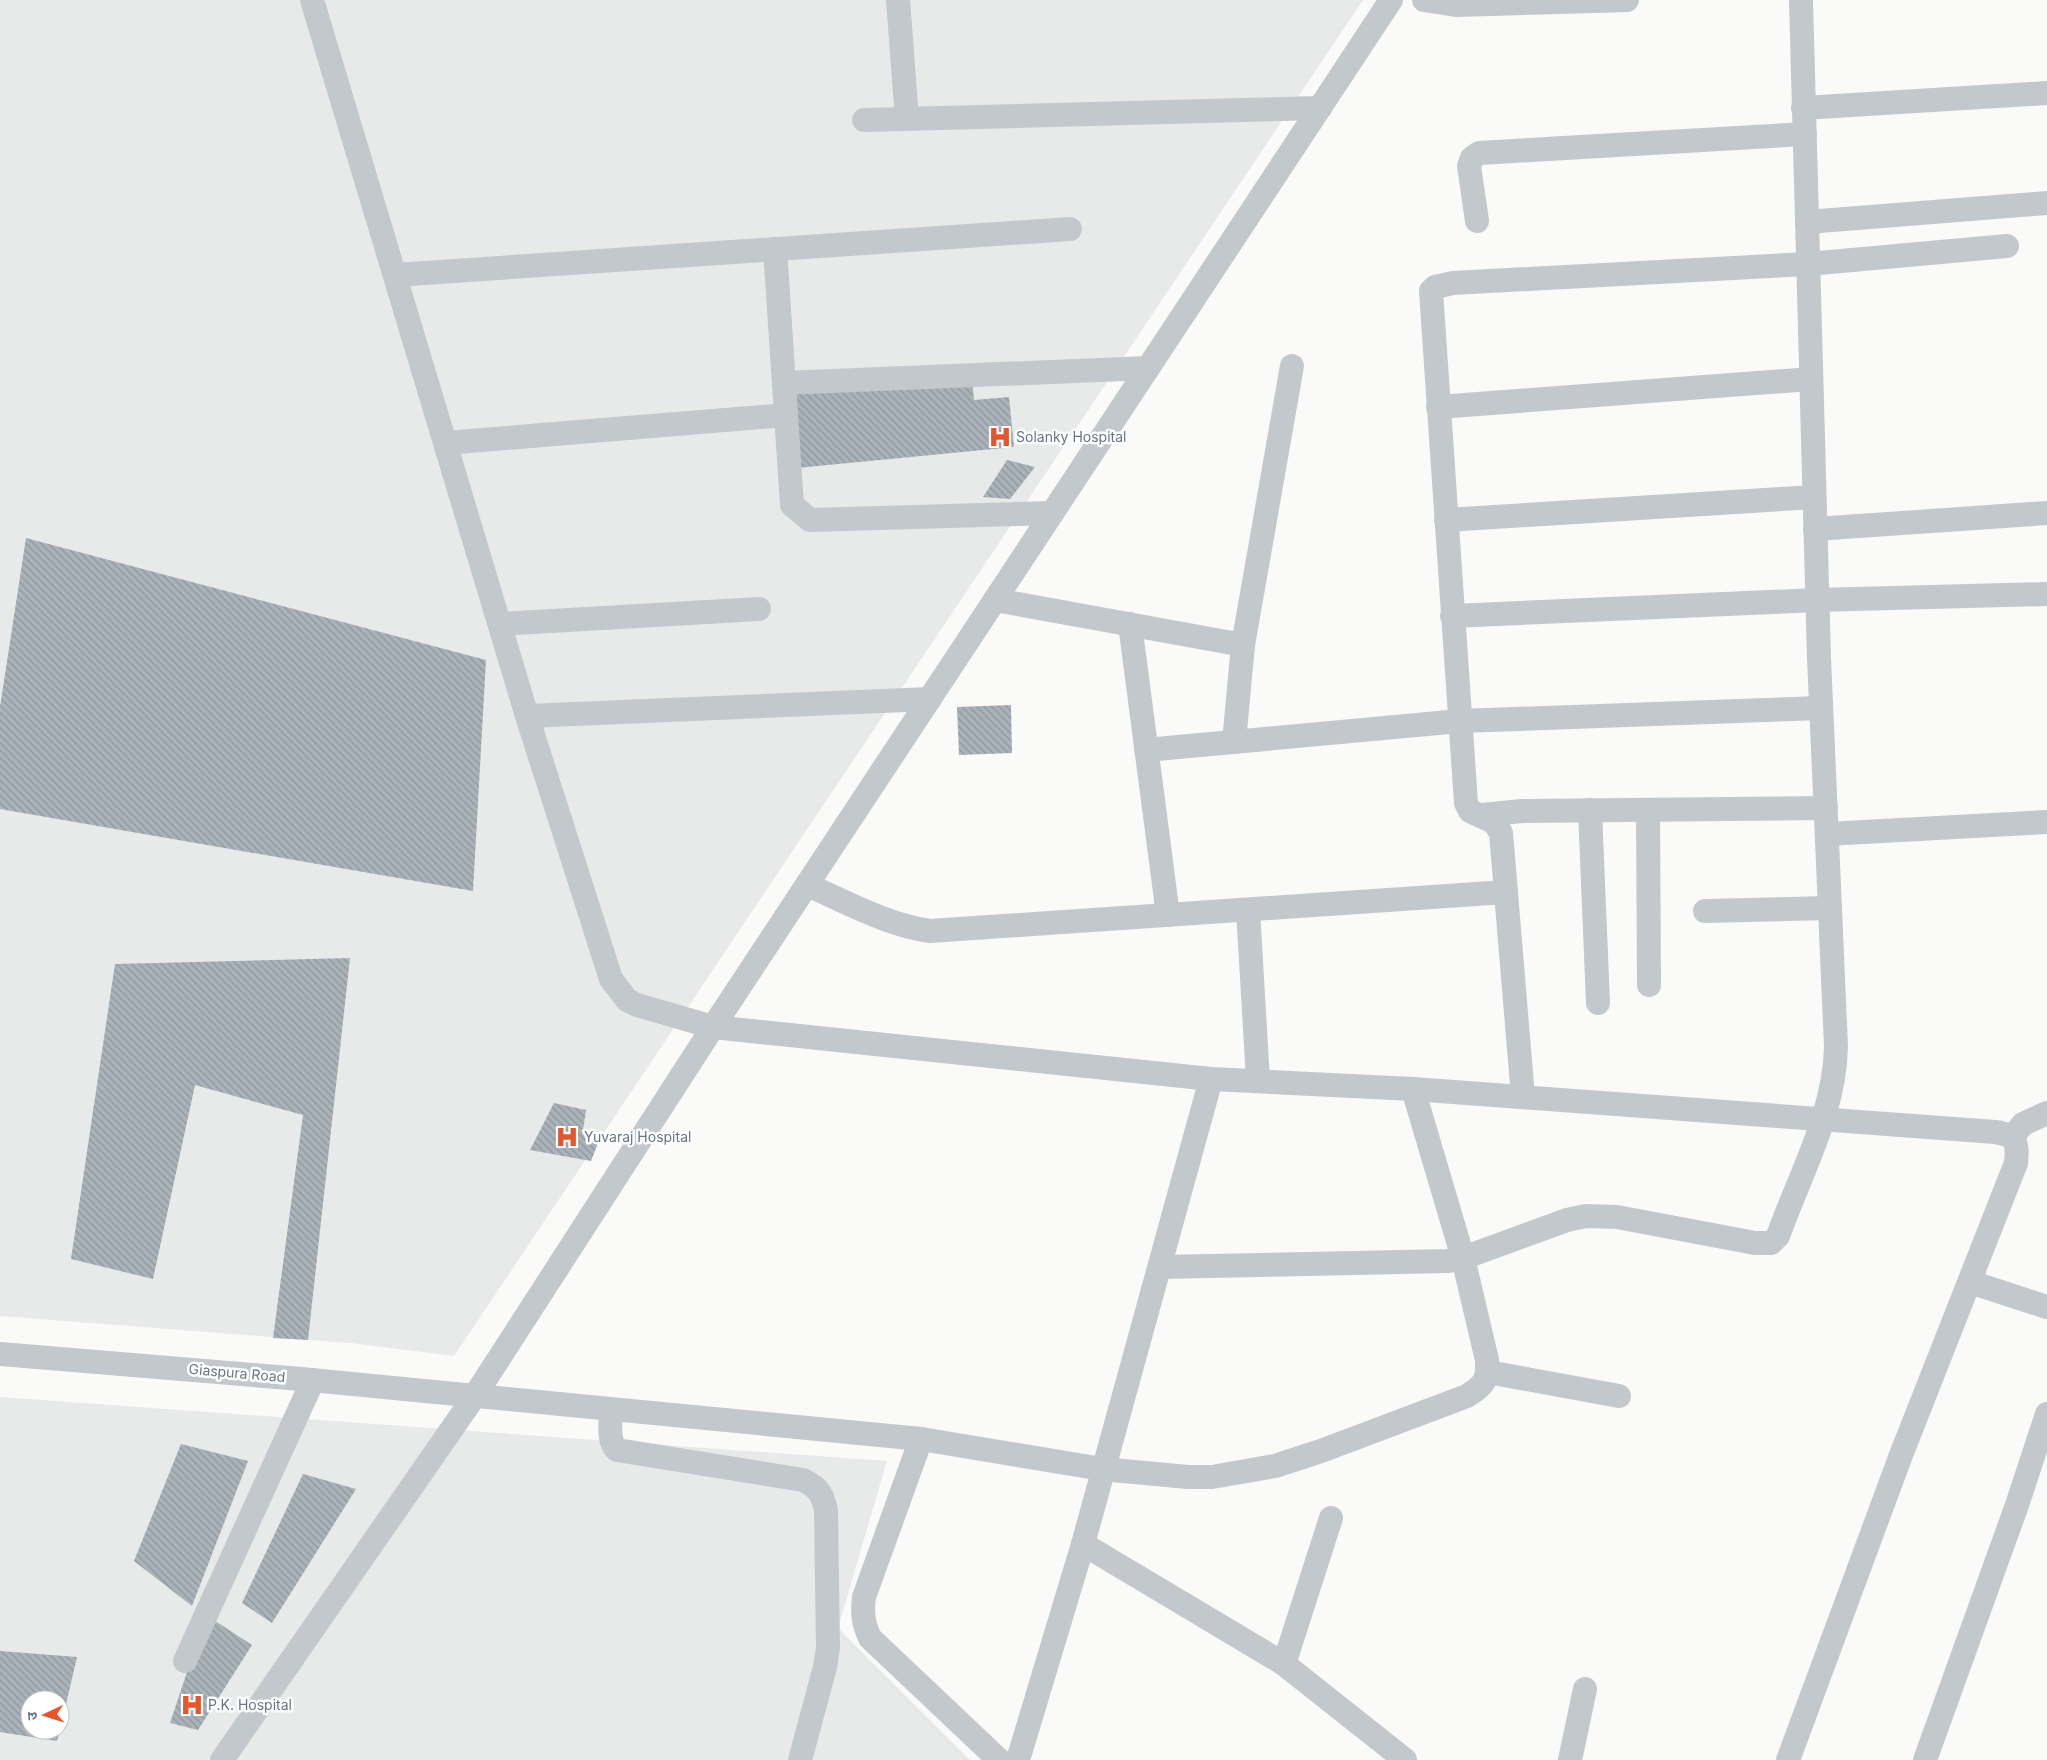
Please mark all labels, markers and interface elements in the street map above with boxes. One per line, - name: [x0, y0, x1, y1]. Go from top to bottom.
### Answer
- hospital icon: Solanky Hospital: [987, 424, 1013, 450]
- place label: Solanky Hospital: [1016, 428, 1126, 445]
- hospital icon: Yuvaraj Hospital: [554, 1124, 580, 1150]
- place label: Yuvaraj Hospital: [584, 1128, 691, 1145]
- street label: Giaspura Road: [188, 1360, 286, 1385]
- north arrow: [20, 1690, 70, 1740]
- hospital icon: P.K. Hospital: [179, 1692, 205, 1718]
- place label: P.K. Hospital: [208, 1696, 292, 1713]
- text: उ: [23, 1710, 40, 1721]

